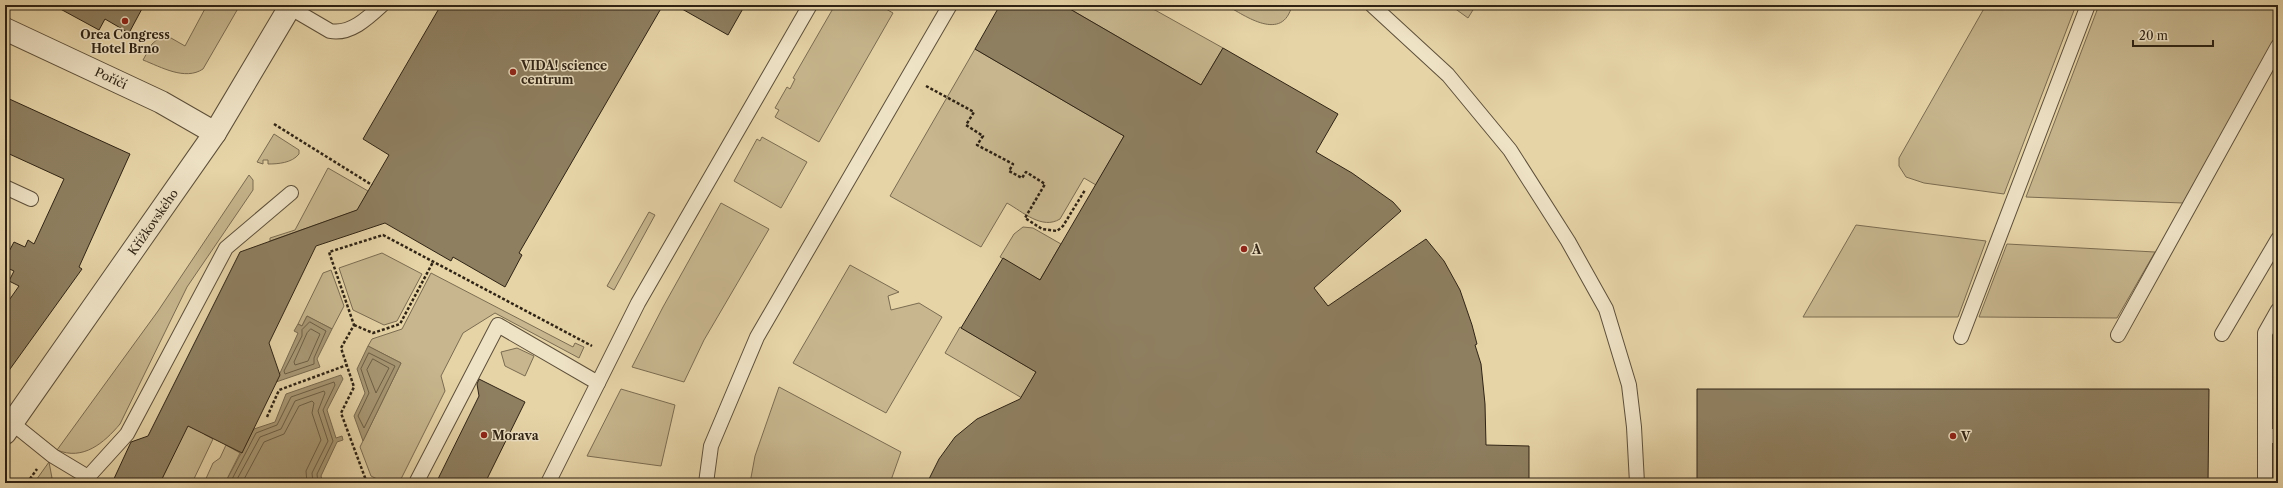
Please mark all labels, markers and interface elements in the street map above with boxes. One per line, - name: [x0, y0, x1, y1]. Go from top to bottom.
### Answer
- marker: Orea Congress Hotel Brno: [120, 16, 130, 26]
- scale bar: [2133, 22, 2213, 48]
- place label: Orea Congress Hotel Brno: [80, 27, 170, 56]
- text: 20 m: [2139, 28, 2168, 43]
- place label: VIDA! science centrum: [520, 58, 607, 87]
- street label: Poříčí: [93, 64, 130, 92]
- marker: VIDA! science centrum: [508, 67, 518, 77]
- street label: Křížkovského: [125, 186, 181, 258]
- place label: A: [1251, 242, 1262, 257]
- marker: A: [1239, 244, 1249, 254]
- place label: Morava: [492, 428, 540, 443]
- place label: V: [1960, 429, 1971, 444]
- marker: Morava: [479, 430, 489, 440]
- marker: V: [1948, 431, 1958, 441]

